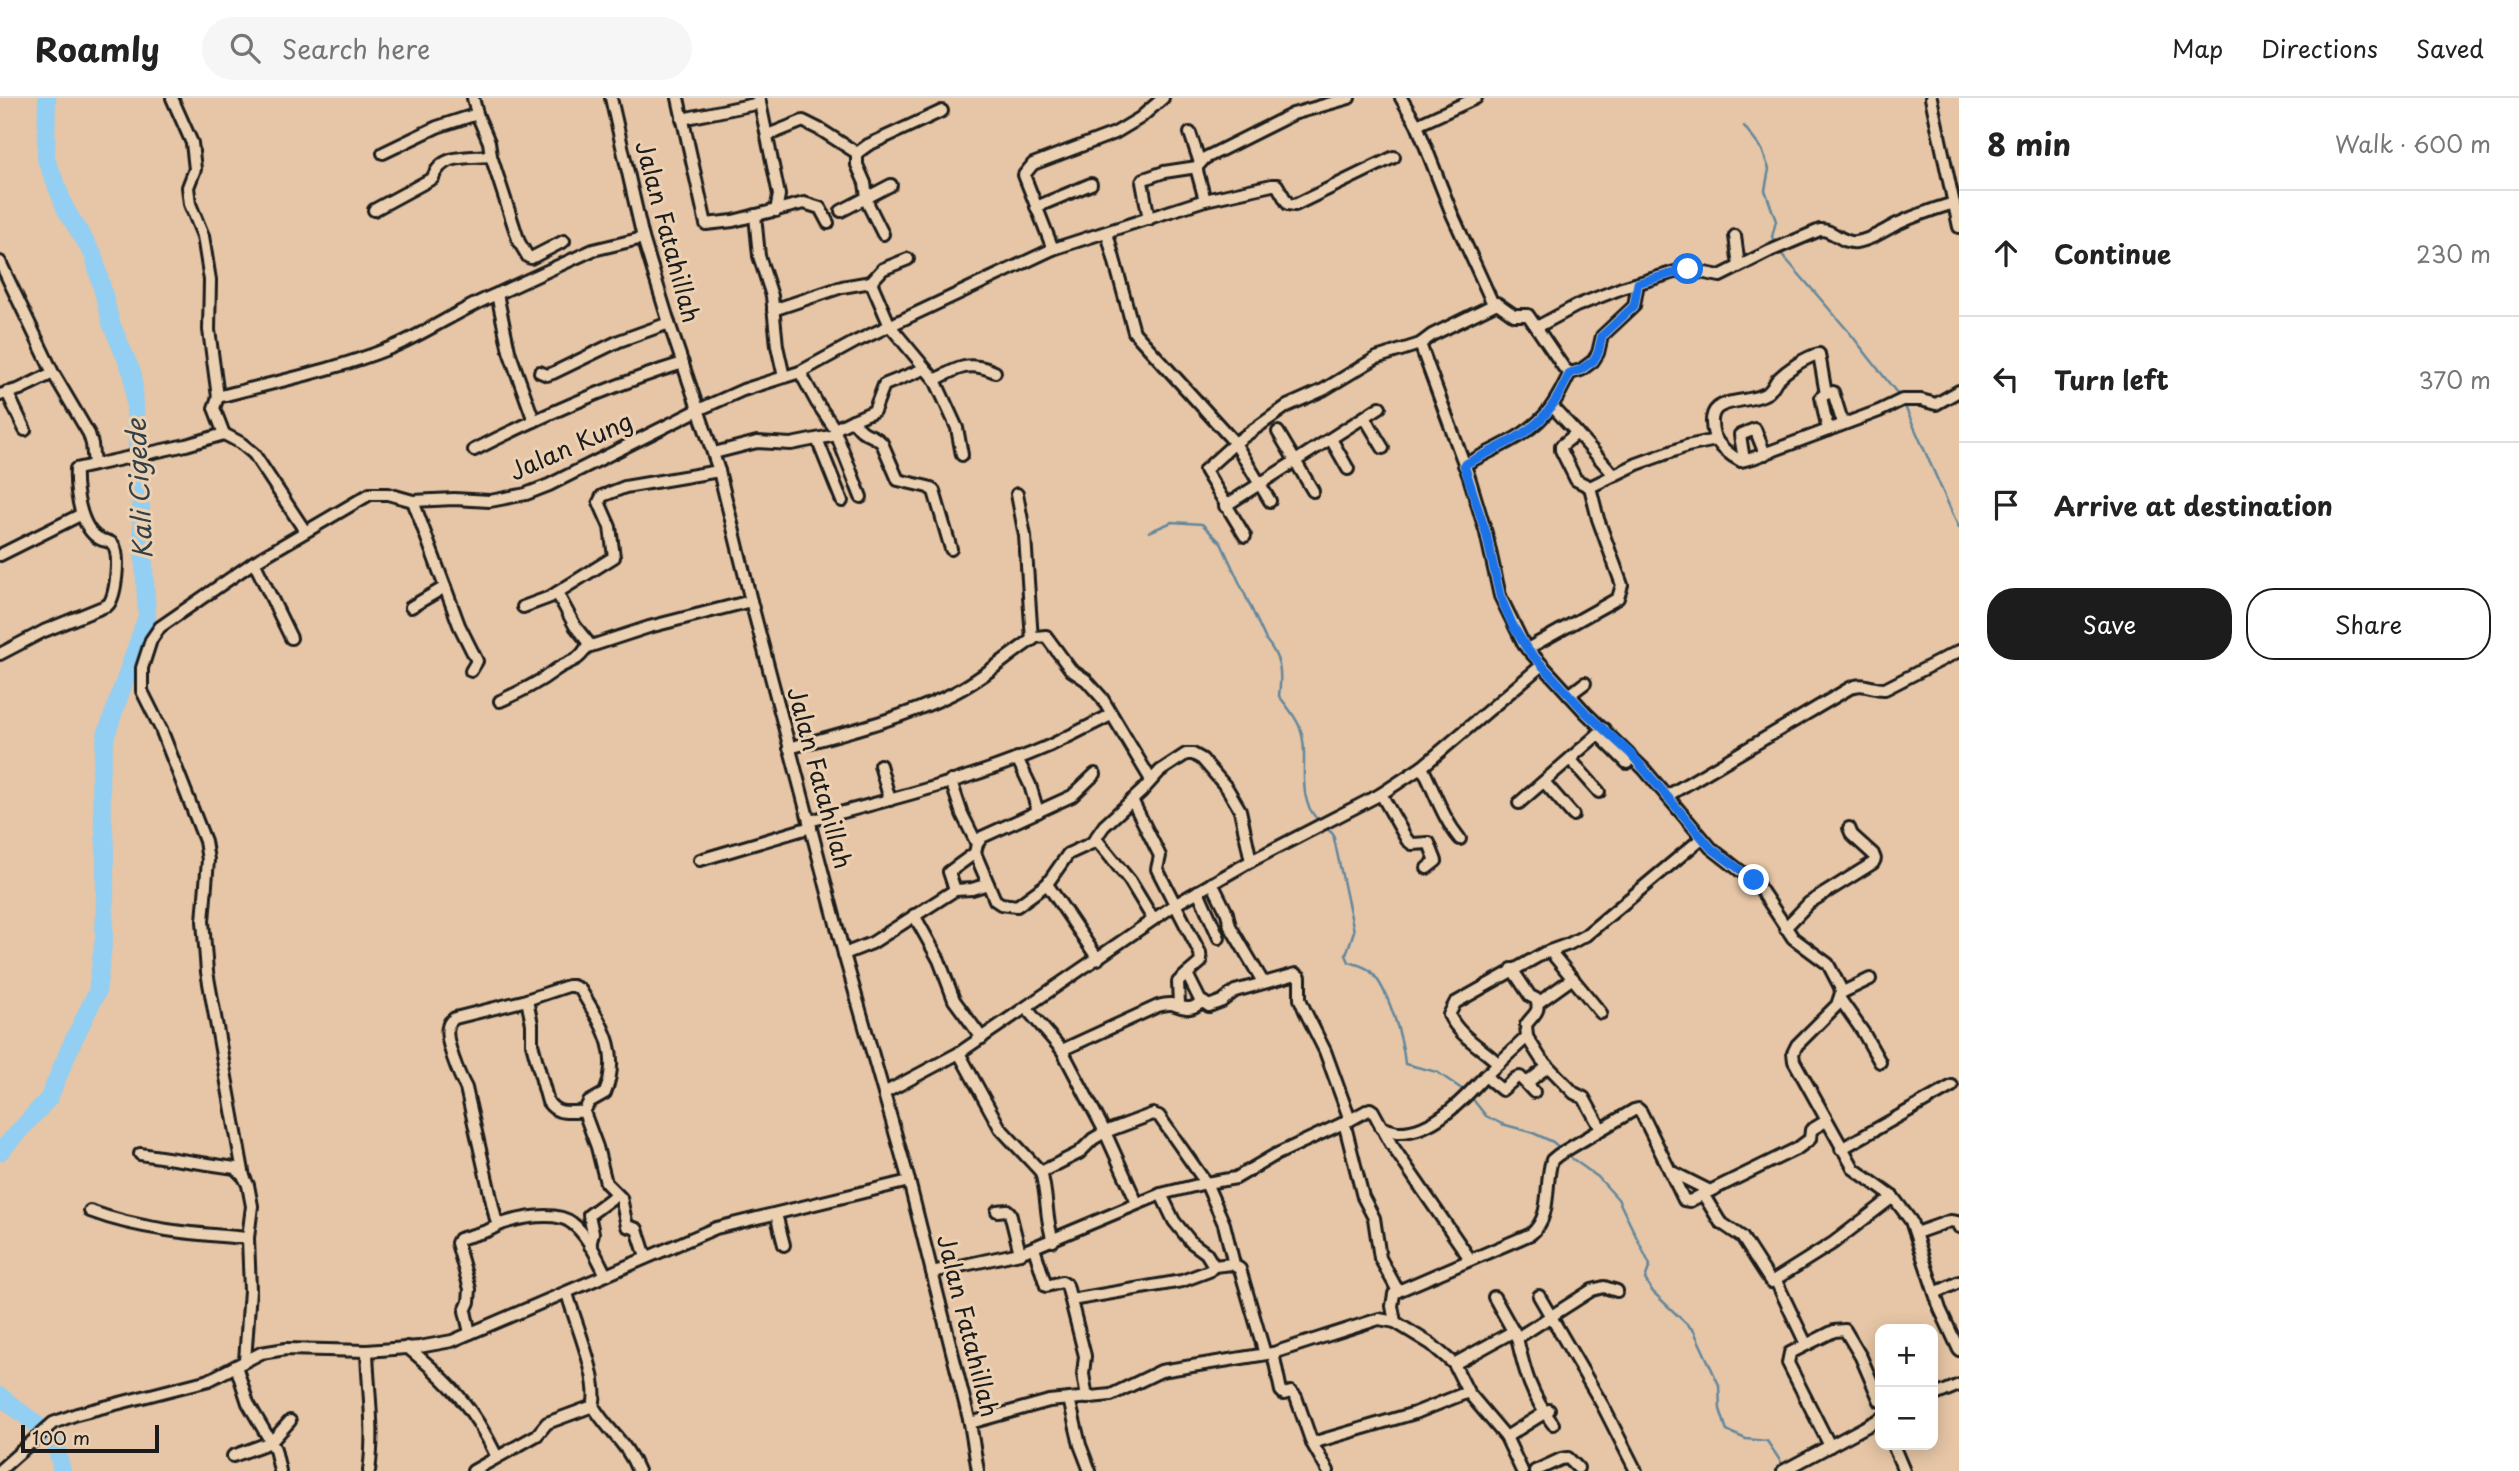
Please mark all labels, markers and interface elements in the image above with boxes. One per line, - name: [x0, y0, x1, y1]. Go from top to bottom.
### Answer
- search box: [202, 17, 692, 80]
- text: Roamly: [35, 23, 160, 73]
- icon: search: [226, 29, 264, 67]
- text: Search here: [282, 29, 430, 68]
- text: Map: [2172, 30, 2223, 66]
- text: Directions: [2261, 30, 2378, 66]
- text: Saved: [2416, 30, 2484, 66]
- text: 8 min: [1987, 121, 2071, 166]
- text: Walk · 600 m: [2335, 126, 2491, 161]
- street label: Jalan Fatahillah: [627, 137, 711, 326]
- icon: ahead: [1987, 234, 2025, 272]
- text: Continue: [2054, 234, 2171, 273]
- text: 230 m: [2416, 236, 2491, 271]
- route start: [1672, 253, 1703, 284]
- icon: left: [1987, 360, 2025, 398]
- text: Turn left: [2054, 360, 2169, 399]
- text: 370 m: [2418, 362, 2491, 397]
- street label: Jalan Kung: [503, 402, 638, 488]
- water label: Kali Cigede: [115, 416, 162, 560]
- icon: arrive: [1987, 486, 2025, 524]
- text: Arrive at destination: [2054, 486, 2333, 525]
- button: Save: [1987, 588, 2232, 660]
- button: Share: [2246, 588, 2491, 660]
- street label: Jalan Fatahillah: [779, 683, 863, 872]
- route end: [1738, 864, 1769, 895]
- street label: Jalan Fatahillah: [929, 1230, 1009, 1421]
- map controls: [1875, 1324, 1938, 1450]
- button: +: [1875, 1324, 1938, 1387]
- button: −: [1875, 1387, 1938, 1450]
- scale bar: [21, 1422, 159, 1454]
- text: 100 m: [32, 1423, 90, 1451]

